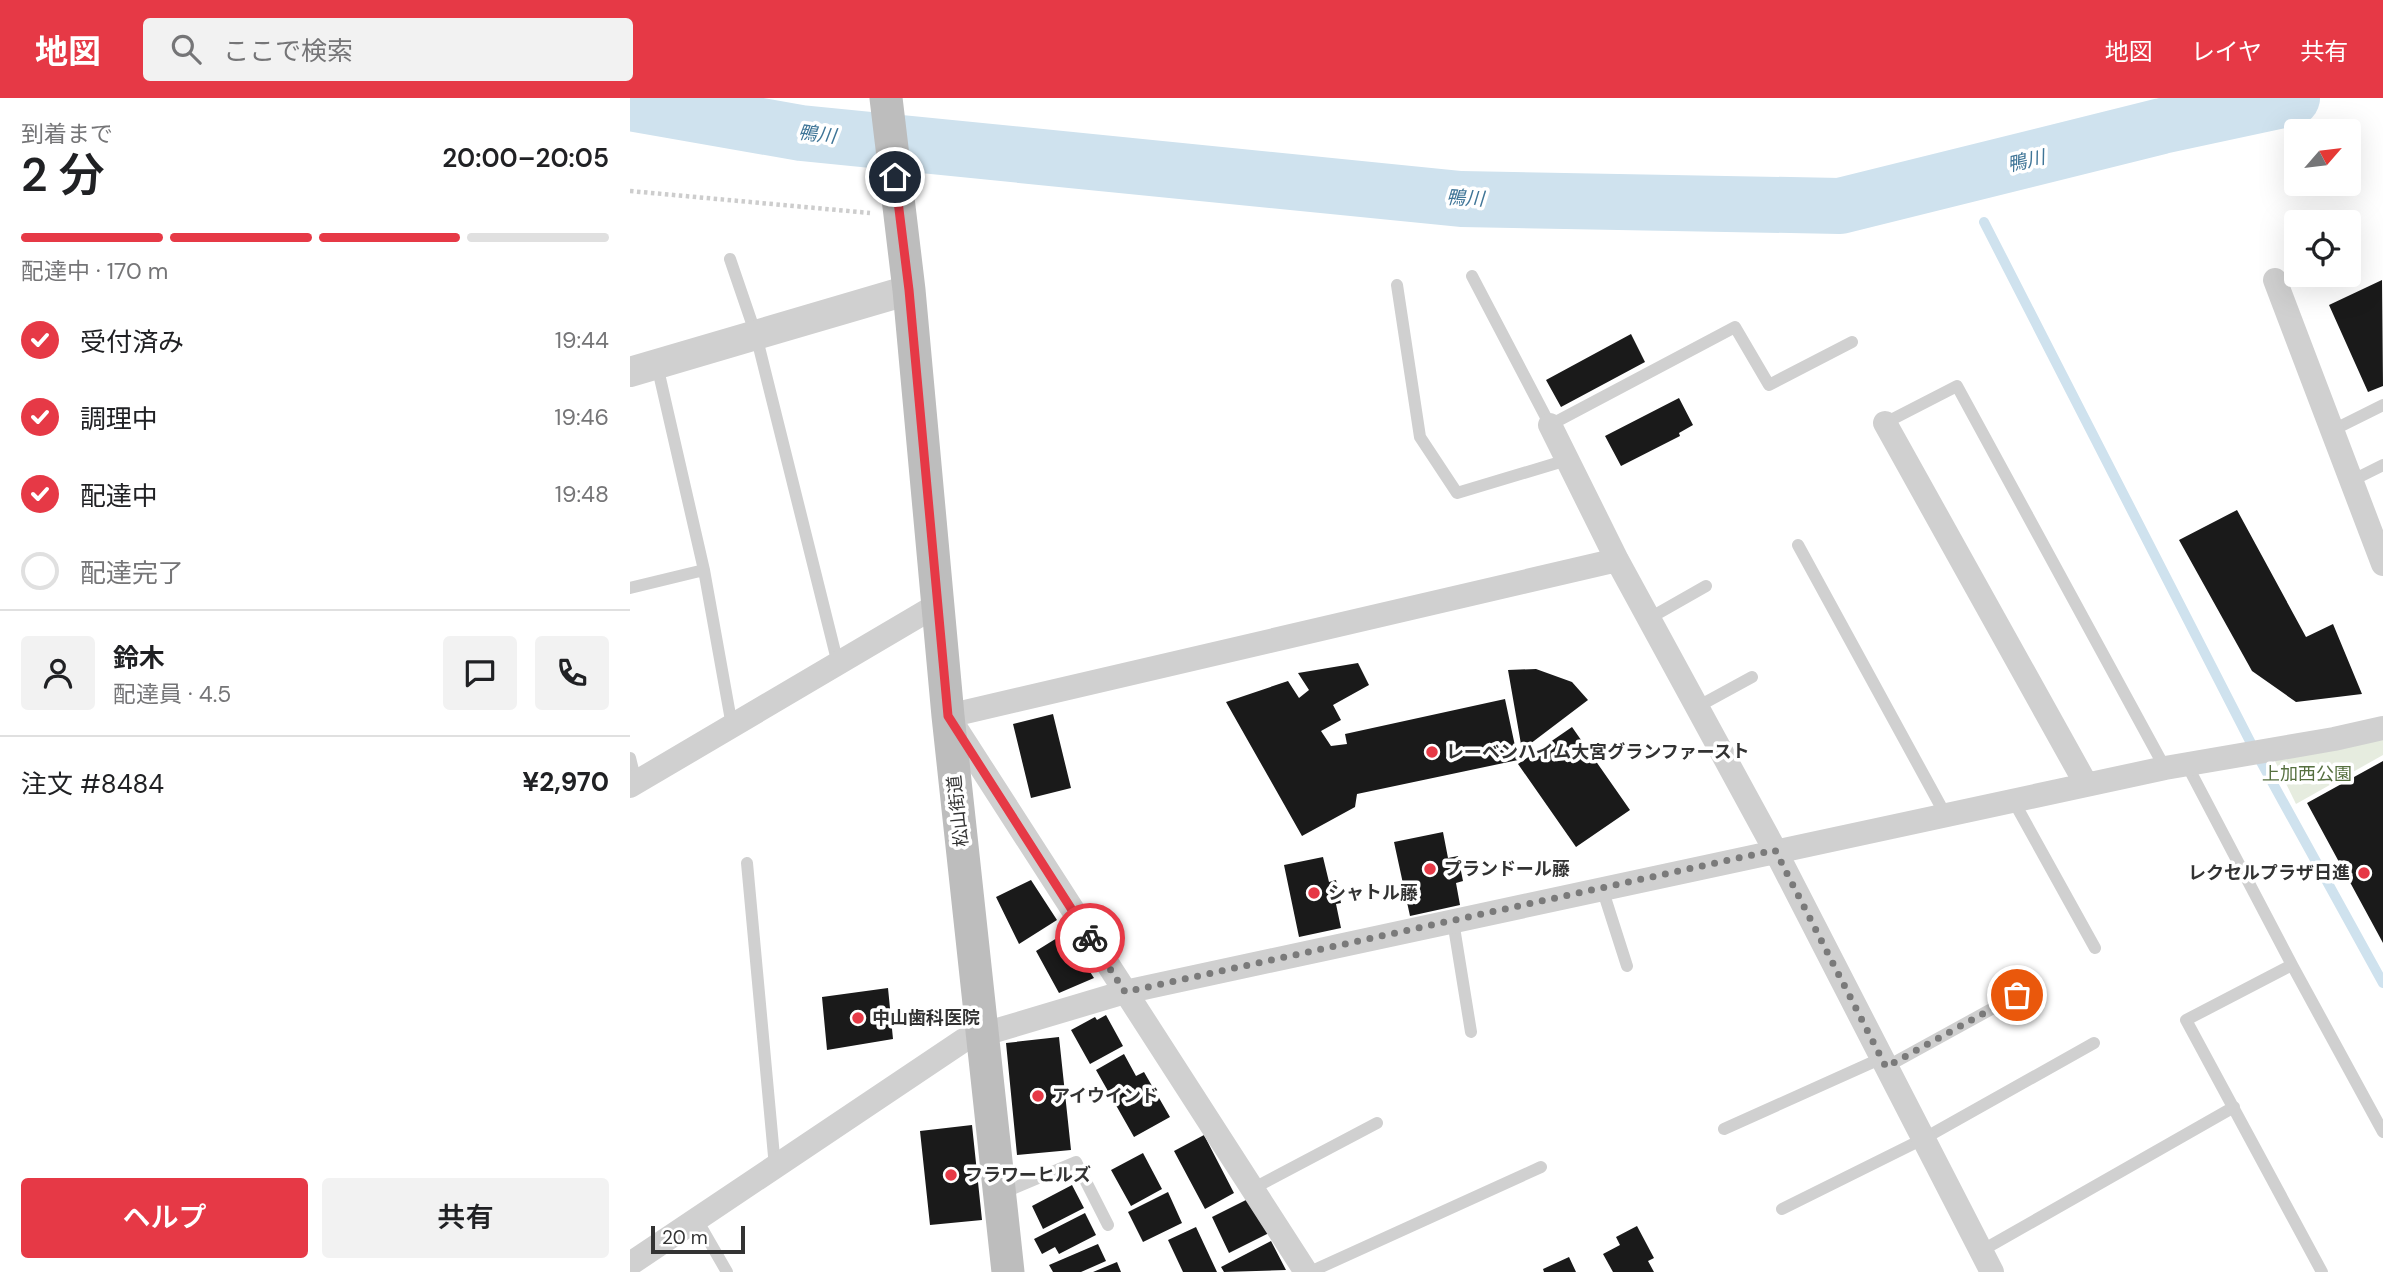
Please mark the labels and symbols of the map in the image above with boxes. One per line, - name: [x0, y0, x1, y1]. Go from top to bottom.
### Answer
- water label: 鴨川: [797, 119, 839, 149]
- north arrow: [2284, 119, 2361, 196]
- water label: 鴨川: [2005, 144, 2049, 177]
- pin: [865, 147, 925, 207]
- water label: 鴨川: [1445, 185, 1487, 212]
- place label: レーベンハイム大宮グランファースト: [1446, 740, 1750, 764]
- marker: レーベンハイム大宮グランファースト: [1424, 744, 1440, 760]
- park label: 上加西公園: [2262, 762, 2352, 786]
- street label: 松山街道: [942, 774, 974, 848]
- place label: プランドール藤: [1444, 857, 1570, 881]
- marker: プランドール藤: [1422, 861, 1438, 877]
- place label: レクセルプラザ日進: [2188, 861, 2350, 885]
- marker: レクセルプラザ日進: [2356, 865, 2372, 881]
- place label: シャトル藤: [1328, 881, 1418, 905]
- marker: シャトル藤: [1306, 885, 1322, 901]
- courier: [1055, 903, 1125, 973]
- pin: [1987, 965, 2047, 1025]
- place label: 中山歯科医院: [872, 1006, 980, 1030]
- marker: 中山歯科医院: [850, 1010, 866, 1026]
- place label: アイウインド: [1052, 1084, 1159, 1108]
- marker: アイウインド: [1030, 1088, 1046, 1104]
- place label: フラワーヒルズ: [965, 1163, 1091, 1187]
- marker: フラワーヒルズ: [943, 1167, 959, 1183]
- scale bar: [651, 1223, 746, 1255]

